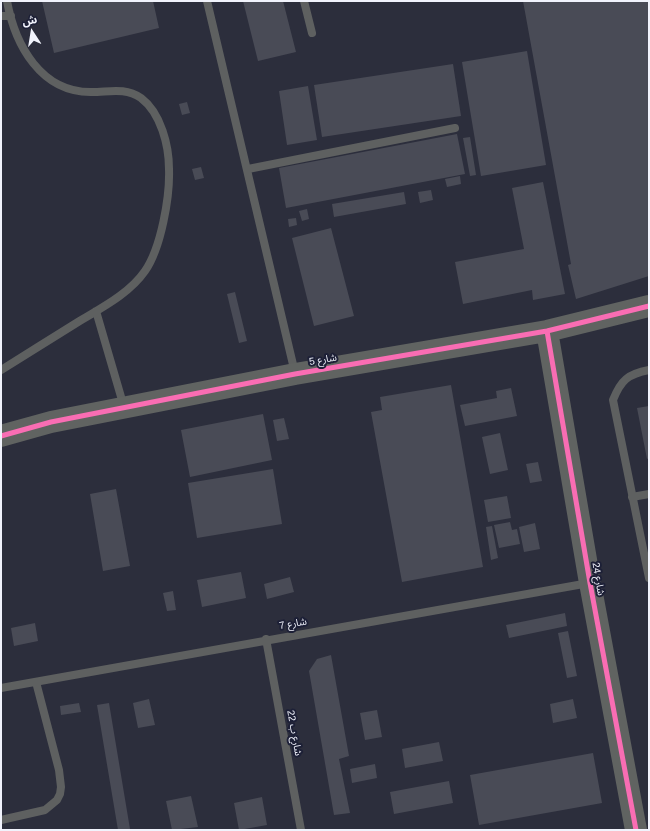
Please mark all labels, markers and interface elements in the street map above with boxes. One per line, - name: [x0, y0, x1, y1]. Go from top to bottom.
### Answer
- north arrow: [12, 12, 52, 52]
- text: ش: [21, 13, 38, 28]
- street label: شارع 5: [308, 352, 338, 368]
- street label: شارع 24: [589, 562, 607, 596]
- street label: شارع 7: [278, 616, 308, 632]
- street label: شارع ب 22: [284, 709, 304, 757]

